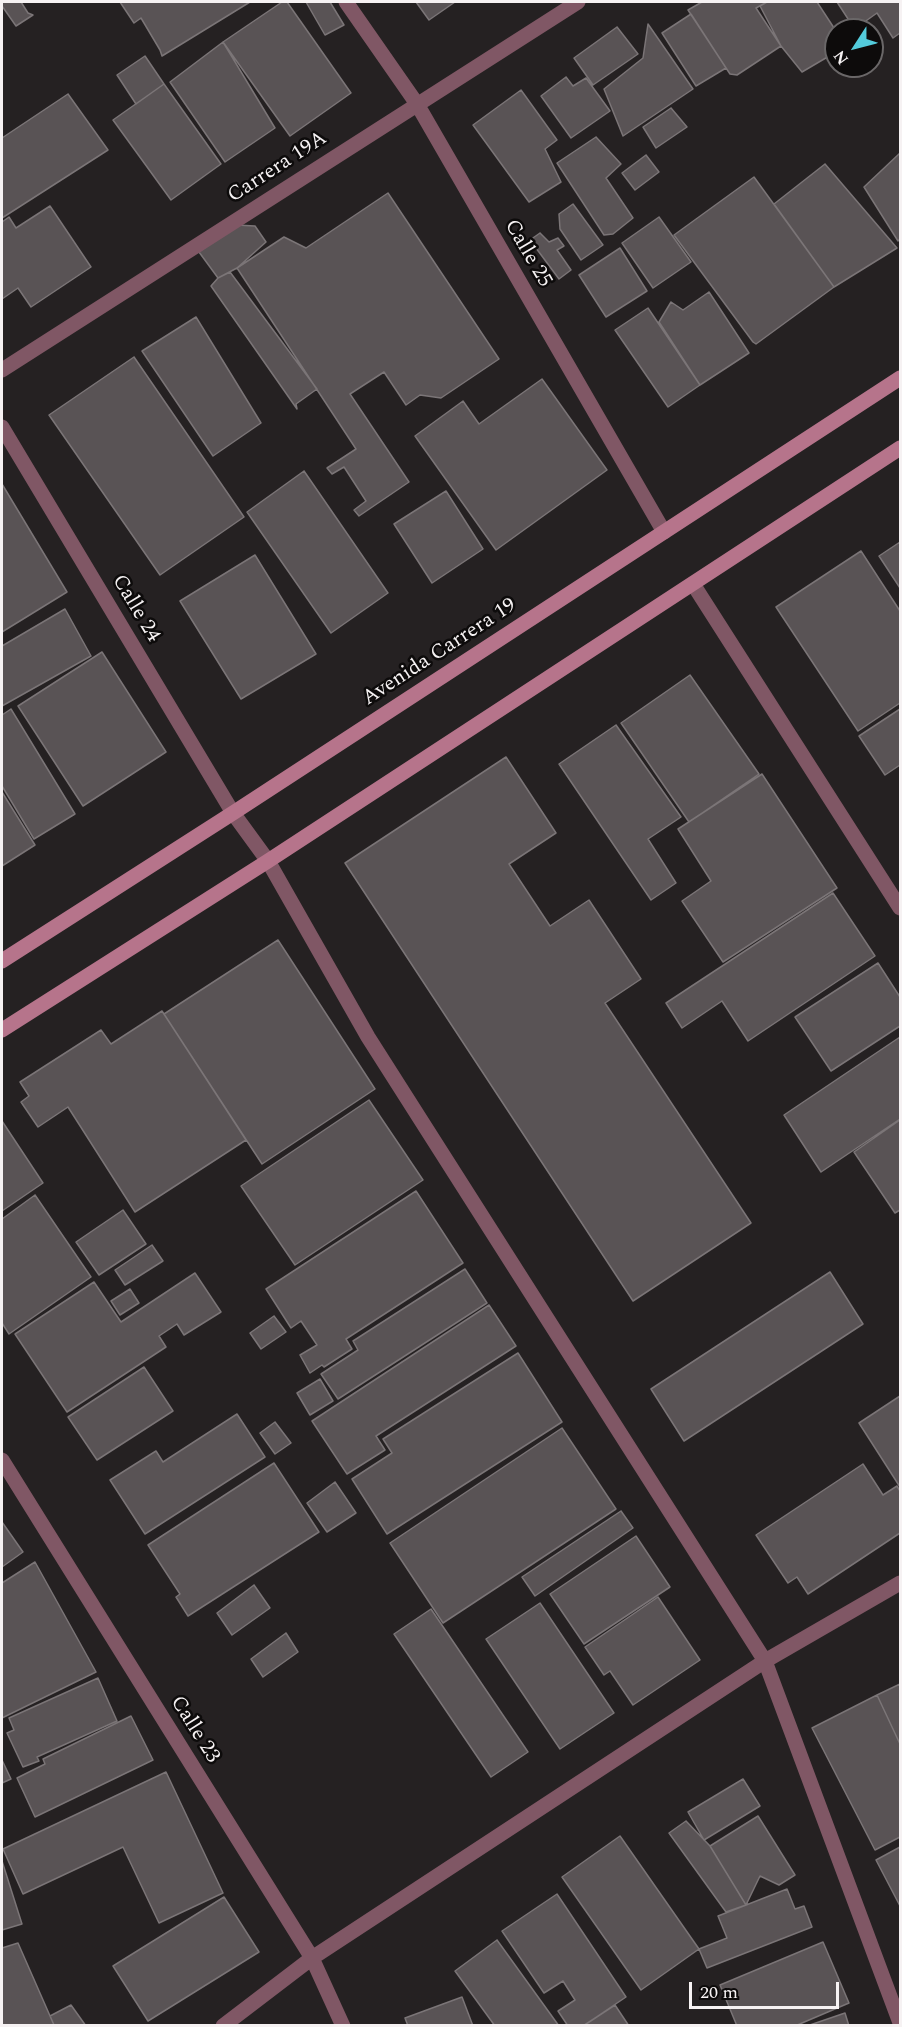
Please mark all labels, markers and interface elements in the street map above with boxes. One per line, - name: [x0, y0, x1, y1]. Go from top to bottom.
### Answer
- north arrow: [824, 18, 884, 78]
- text: N: [828, 45, 855, 70]
- street label: Carrera 19A: [224, 127, 332, 209]
- street label: Calle 25: [498, 216, 556, 292]
- street label: Calle 24: [105, 571, 165, 647]
- street label: Avenida Carrera 19: [358, 594, 522, 712]
- street label: Calle 23: [164, 1692, 224, 1768]
- scale bar: [692, 1970, 842, 2008]
- text: 20 m: [700, 1979, 738, 2006]

